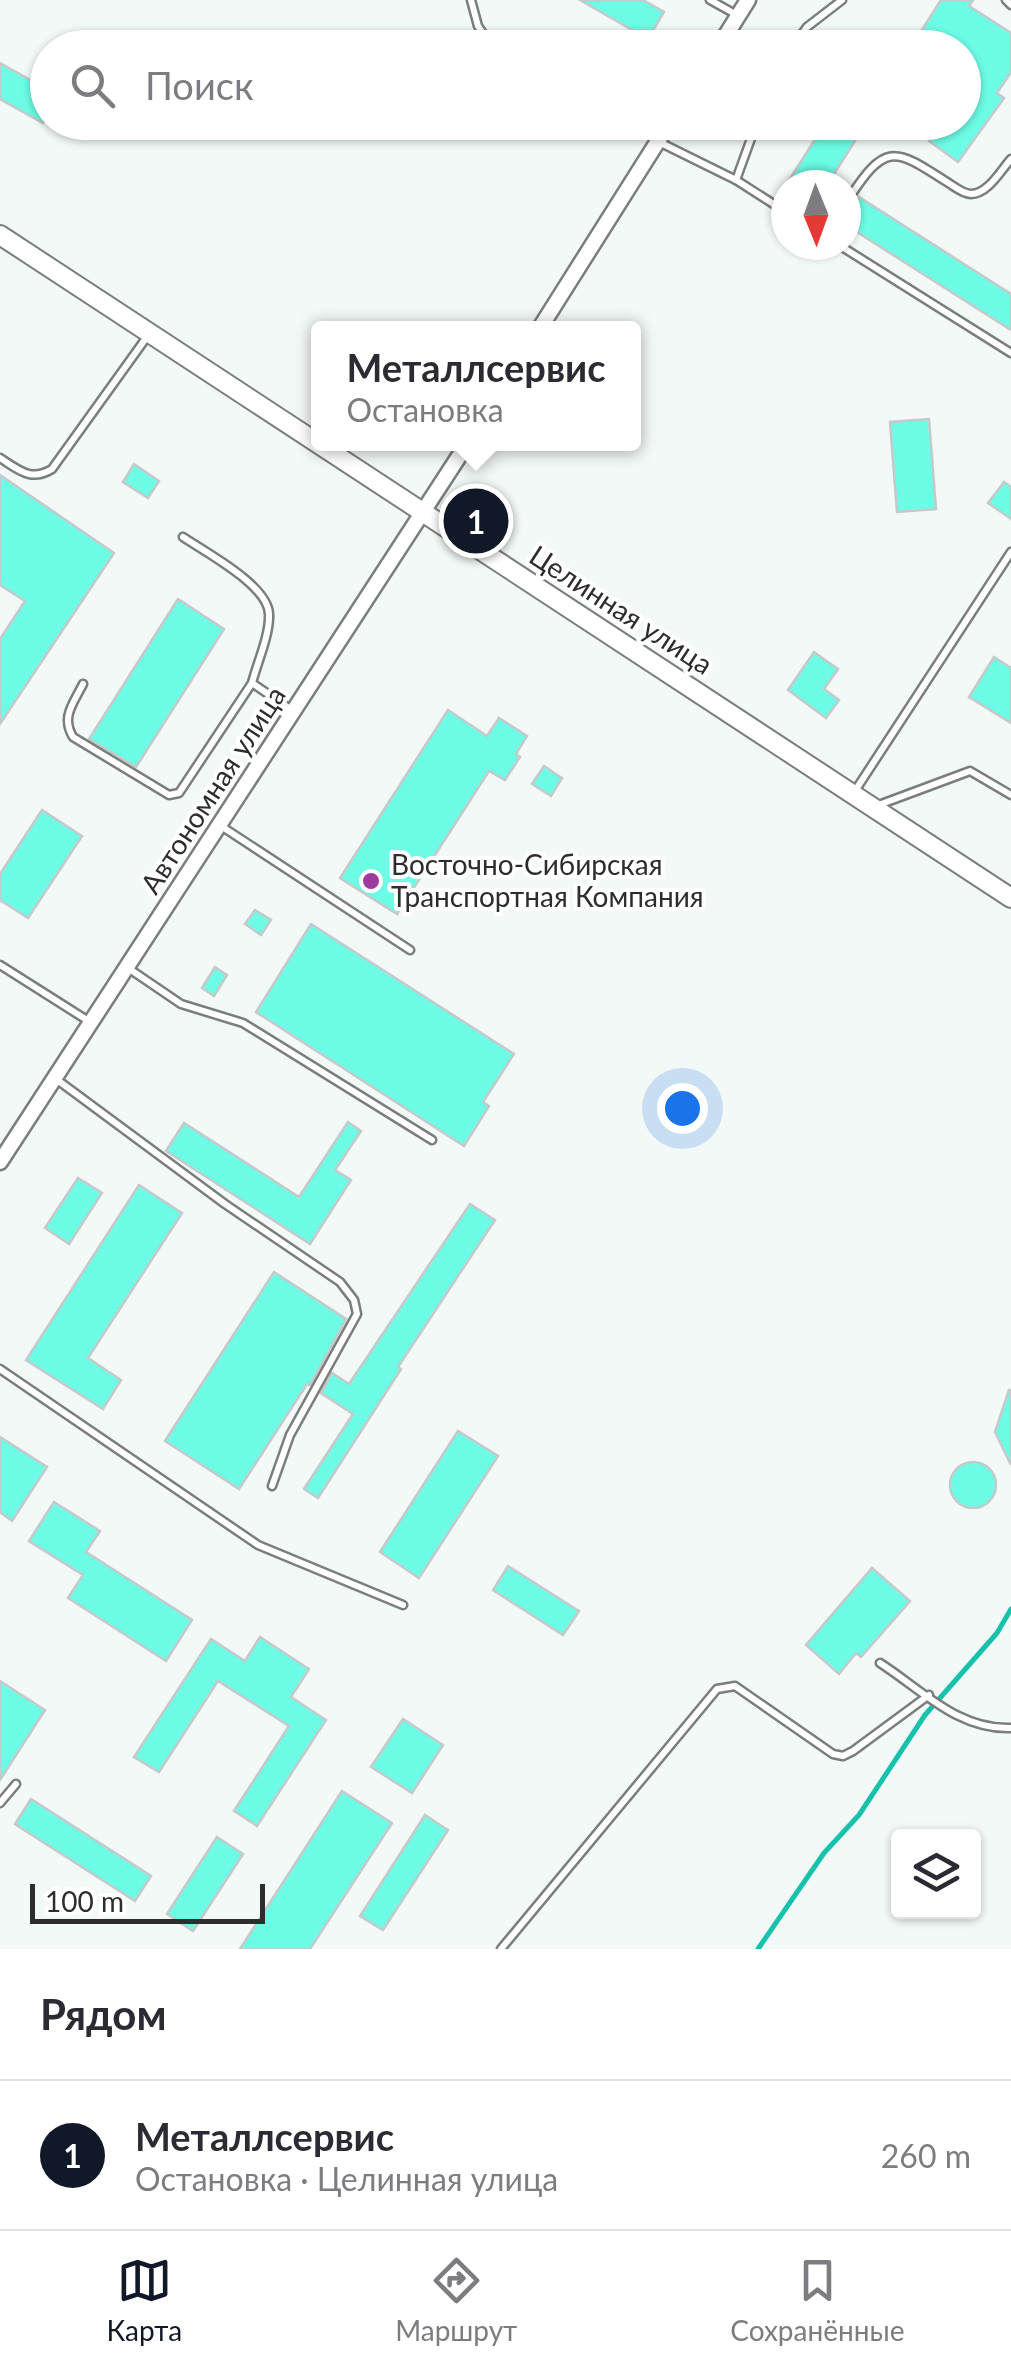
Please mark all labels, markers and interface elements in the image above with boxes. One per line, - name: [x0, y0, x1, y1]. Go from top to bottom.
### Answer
- search box: [30, 30, 981, 140]
- icon: search: [65, 58, 120, 113]
- text: Поиск: [145, 62, 254, 108]
- north arrow: [771, 170, 861, 260]
- popup: [311, 321, 641, 451]
- text: Металлсервис: [346, 344, 606, 390]
- text: Остановка: [346, 390, 504, 429]
- pin: 1: [444, 484, 508, 558]
- street label: Целинная улица: [524, 537, 719, 681]
- street label: Автономная улица: [132, 679, 292, 900]
- place label: Восточно-Сибирская Транспортная Компания: [391, 847, 704, 913]
- marker: Восточно-Сибирская Транспортная Компания: [360, 870, 382, 892]
- your location: [657, 1083, 708, 1134]
- map controls: [891, 1829, 981, 1919]
- button: layers: [891, 1829, 981, 1919]
- scale bar: [30, 1879, 265, 1924]
- text: 100 m: [45, 1884, 124, 1918]
- text: Рядом: [40, 1989, 167, 2039]
- text: Металлсервис: [135, 2113, 394, 2159]
- text: 1: [63, 2136, 82, 2175]
- text: 260 m: [881, 2136, 971, 2175]
- text: Остановка · Целинная улица: [135, 2159, 558, 2198]
- tab: Карта: [106, 2253, 182, 2347]
- tab: Маршрут: [395, 2253, 517, 2347]
- tab: Сохранённые: [730, 2253, 905, 2347]

